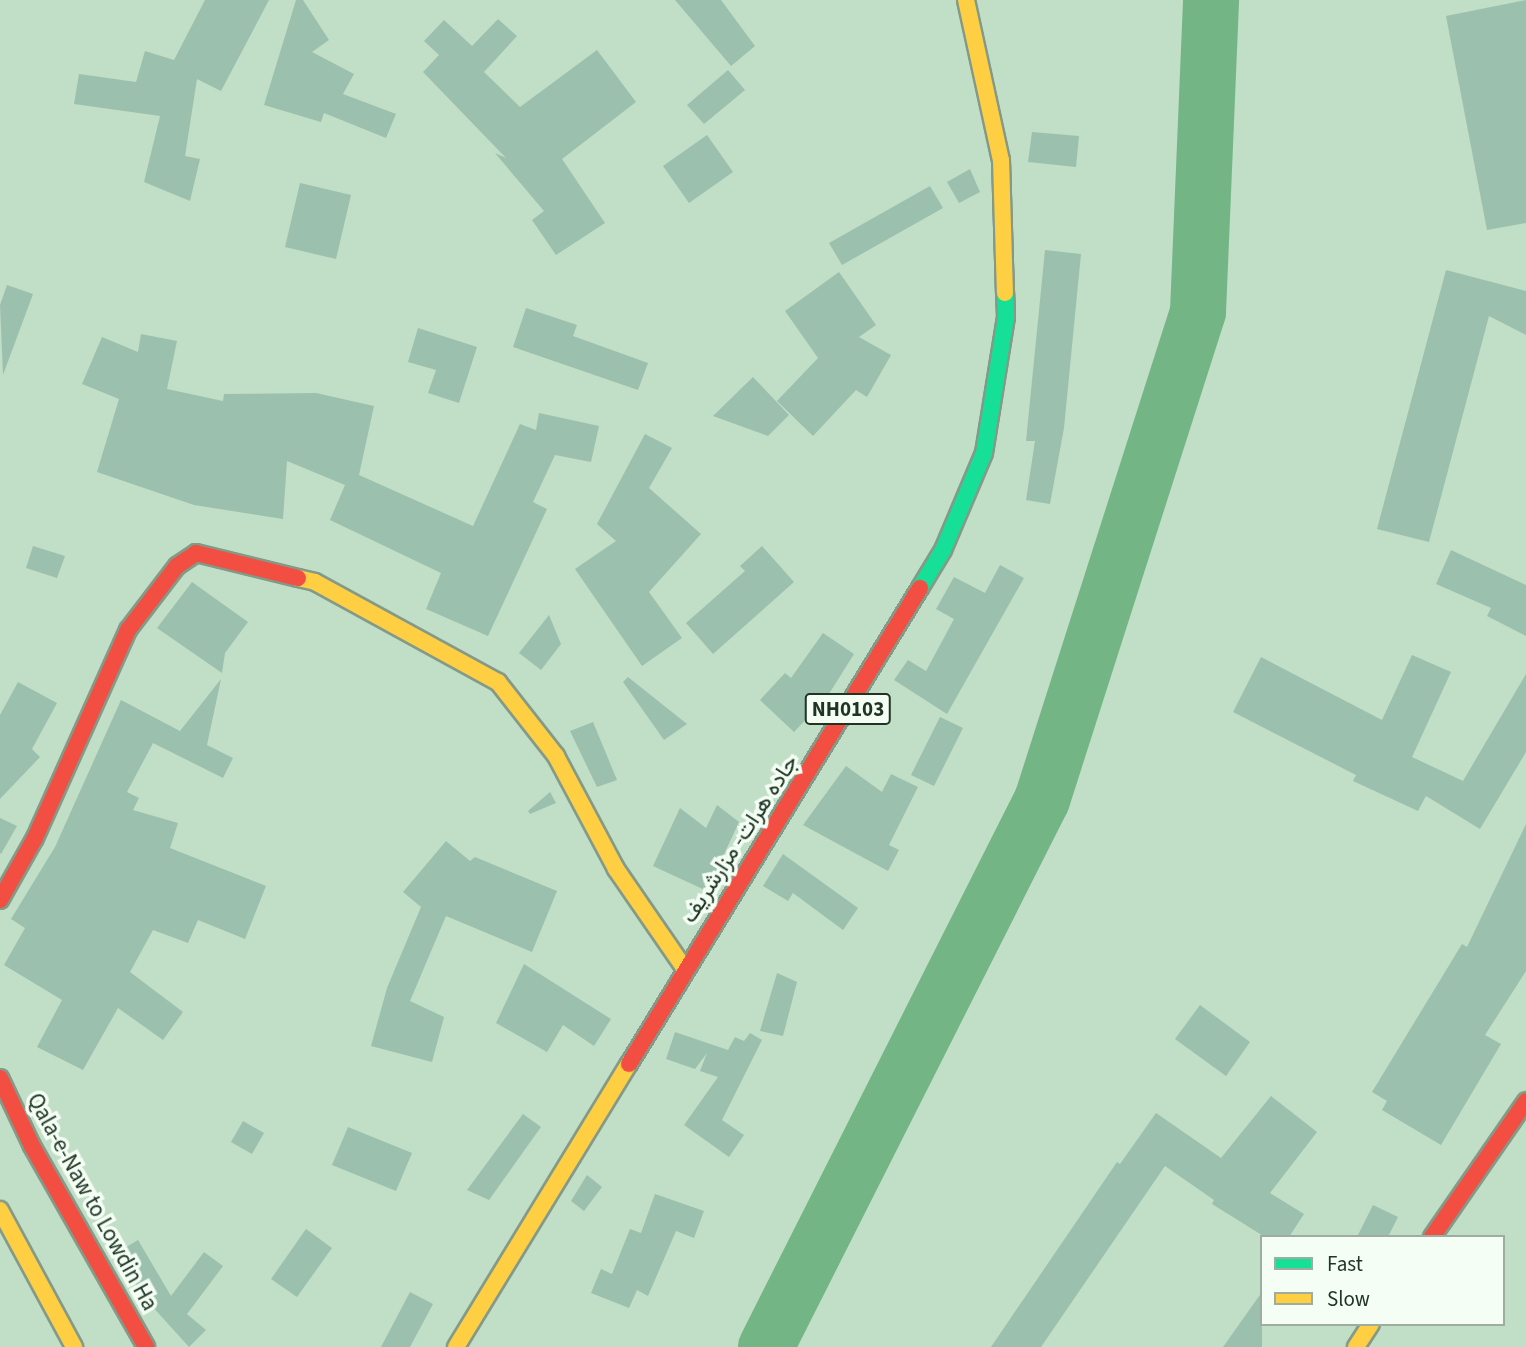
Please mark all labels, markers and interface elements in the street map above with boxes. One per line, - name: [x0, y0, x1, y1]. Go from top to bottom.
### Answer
- road number: NH0103: [804, 692, 892, 726]
- street label: جاده هرات- مزارشریف: [675, 750, 805, 928]
- street label: Qala-e-Naw to Lowdin Ha: [21, 1088, 163, 1316]
- legend: [1260, 1235, 1505, 1326]
- text: Fast: [1327, 1249, 1363, 1279]
- text: Slow: [1327, 1284, 1370, 1314]

